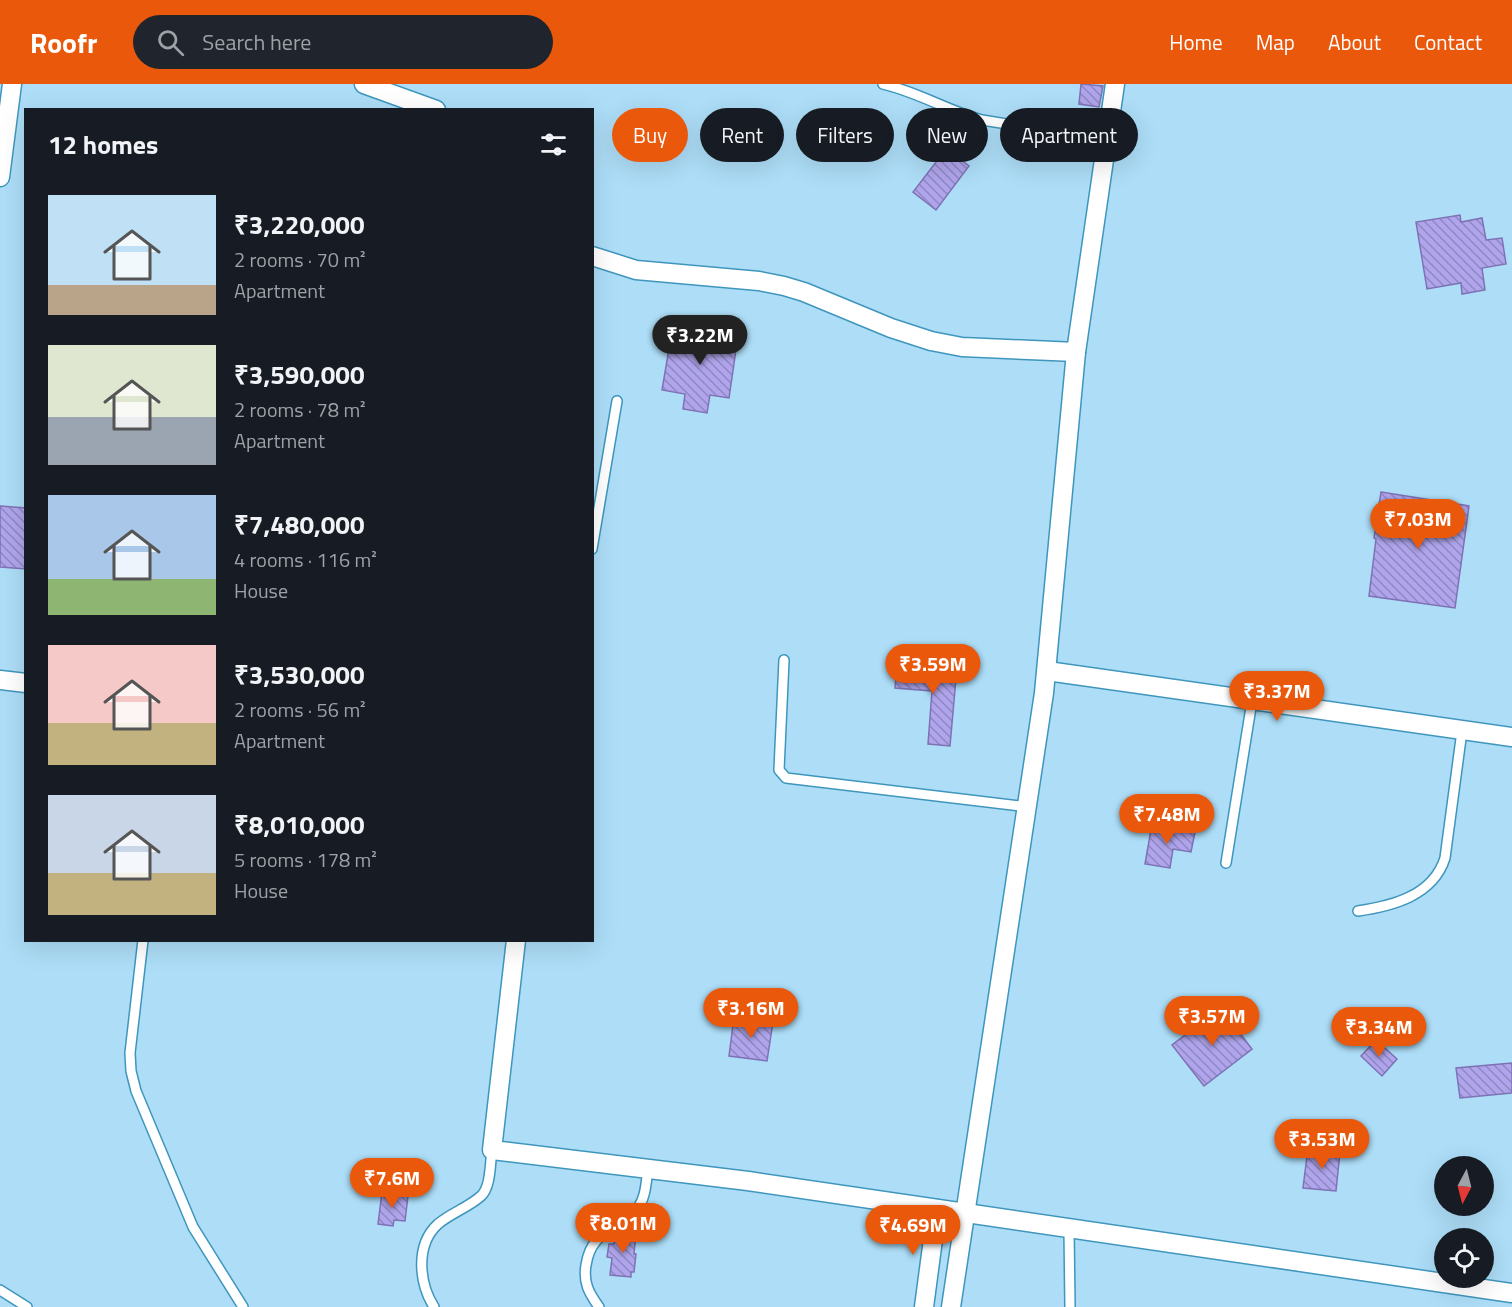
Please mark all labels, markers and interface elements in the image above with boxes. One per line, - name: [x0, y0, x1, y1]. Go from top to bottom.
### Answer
- search box: [133, 15, 553, 69]
- text: Roofr: [30, 21, 97, 64]
- text: Search here: [202, 25, 311, 59]
- icon: search: [154, 26, 187, 59]
- text: Home: [1169, 26, 1223, 58]
- text: Map: [1256, 26, 1295, 58]
- text: About: [1328, 26, 1381, 58]
- text: Contact: [1414, 26, 1482, 58]
- chip: Buy: [612, 108, 688, 162]
- chip: Rent: [700, 108, 784, 162]
- chip: Filters: [796, 108, 894, 162]
- chip: New: [906, 108, 988, 162]
- chip: Apartment: [1000, 108, 1138, 162]
- text: 12 homes: [48, 125, 158, 164]
- icon: filters: [537, 128, 570, 161]
- text: ₹3,220,000: [234, 205, 364, 244]
- icon: home: [96, 219, 168, 291]
- text: 2 rooms · 70 m²: [234, 244, 366, 275]
- text: Apartment: [234, 275, 325, 306]
- pin: ₹3.22M: [651, 315, 749, 366]
- text: ₹3.22M: [666, 319, 734, 350]
- text: ₹3,590,000: [234, 355, 364, 394]
- icon: home: [96, 369, 168, 441]
- text: 2 rooms · 78 m²: [234, 394, 366, 425]
- text: Apartment: [234, 425, 325, 456]
- pin: ₹7.03M: [1369, 499, 1467, 550]
- text: ₹7.03M: [1384, 503, 1452, 534]
- text: ₹7,480,000: [234, 505, 364, 544]
- icon: home: [96, 519, 168, 591]
- text: 4 rooms · 116 m²: [234, 544, 377, 575]
- text: House: [234, 575, 288, 606]
- pin: ₹3.59M: [884, 644, 982, 695]
- text: ₹3.59M: [899, 648, 967, 679]
- text: ₹3,530,000: [234, 655, 364, 694]
- icon: home: [96, 669, 168, 741]
- pin: ₹3.37M: [1228, 671, 1326, 722]
- text: ₹3.37M: [1243, 675, 1311, 706]
- text: 2 rooms · 56 m²: [234, 694, 366, 725]
- text: Apartment: [234, 725, 325, 756]
- pin: ₹7.48M: [1118, 794, 1216, 845]
- text: ₹7.48M: [1133, 798, 1201, 829]
- text: ₹8,010,000: [234, 805, 364, 844]
- icon: home: [96, 819, 168, 891]
- text: 5 rooms · 178 m²: [234, 844, 377, 875]
- text: House: [234, 875, 288, 906]
- pin: ₹3.16M: [702, 988, 800, 1039]
- text: ₹3.16M: [717, 992, 785, 1023]
- pin: ₹3.57M: [1163, 996, 1261, 1047]
- text: ₹3.57M: [1178, 1000, 1246, 1031]
- pin: ₹3.34M: [1330, 1007, 1428, 1058]
- text: ₹3.34M: [1345, 1011, 1413, 1042]
- pin: ₹3.53M: [1273, 1119, 1371, 1170]
- text: ₹3.53M: [1288, 1123, 1356, 1154]
- north arrow: [1434, 1156, 1494, 1216]
- map controls: [1434, 1156, 1494, 1288]
- pin: ₹7.6M: [350, 1158, 434, 1209]
- text: ₹7.6M: [364, 1162, 420, 1193]
- pin: ₹8.01M: [574, 1203, 672, 1254]
- pin: ₹4.69M: [864, 1205, 962, 1256]
- text: ₹8.01M: [589, 1207, 657, 1238]
- text: ₹4.69M: [879, 1209, 947, 1240]
- button: locate: [1434, 1228, 1494, 1288]

